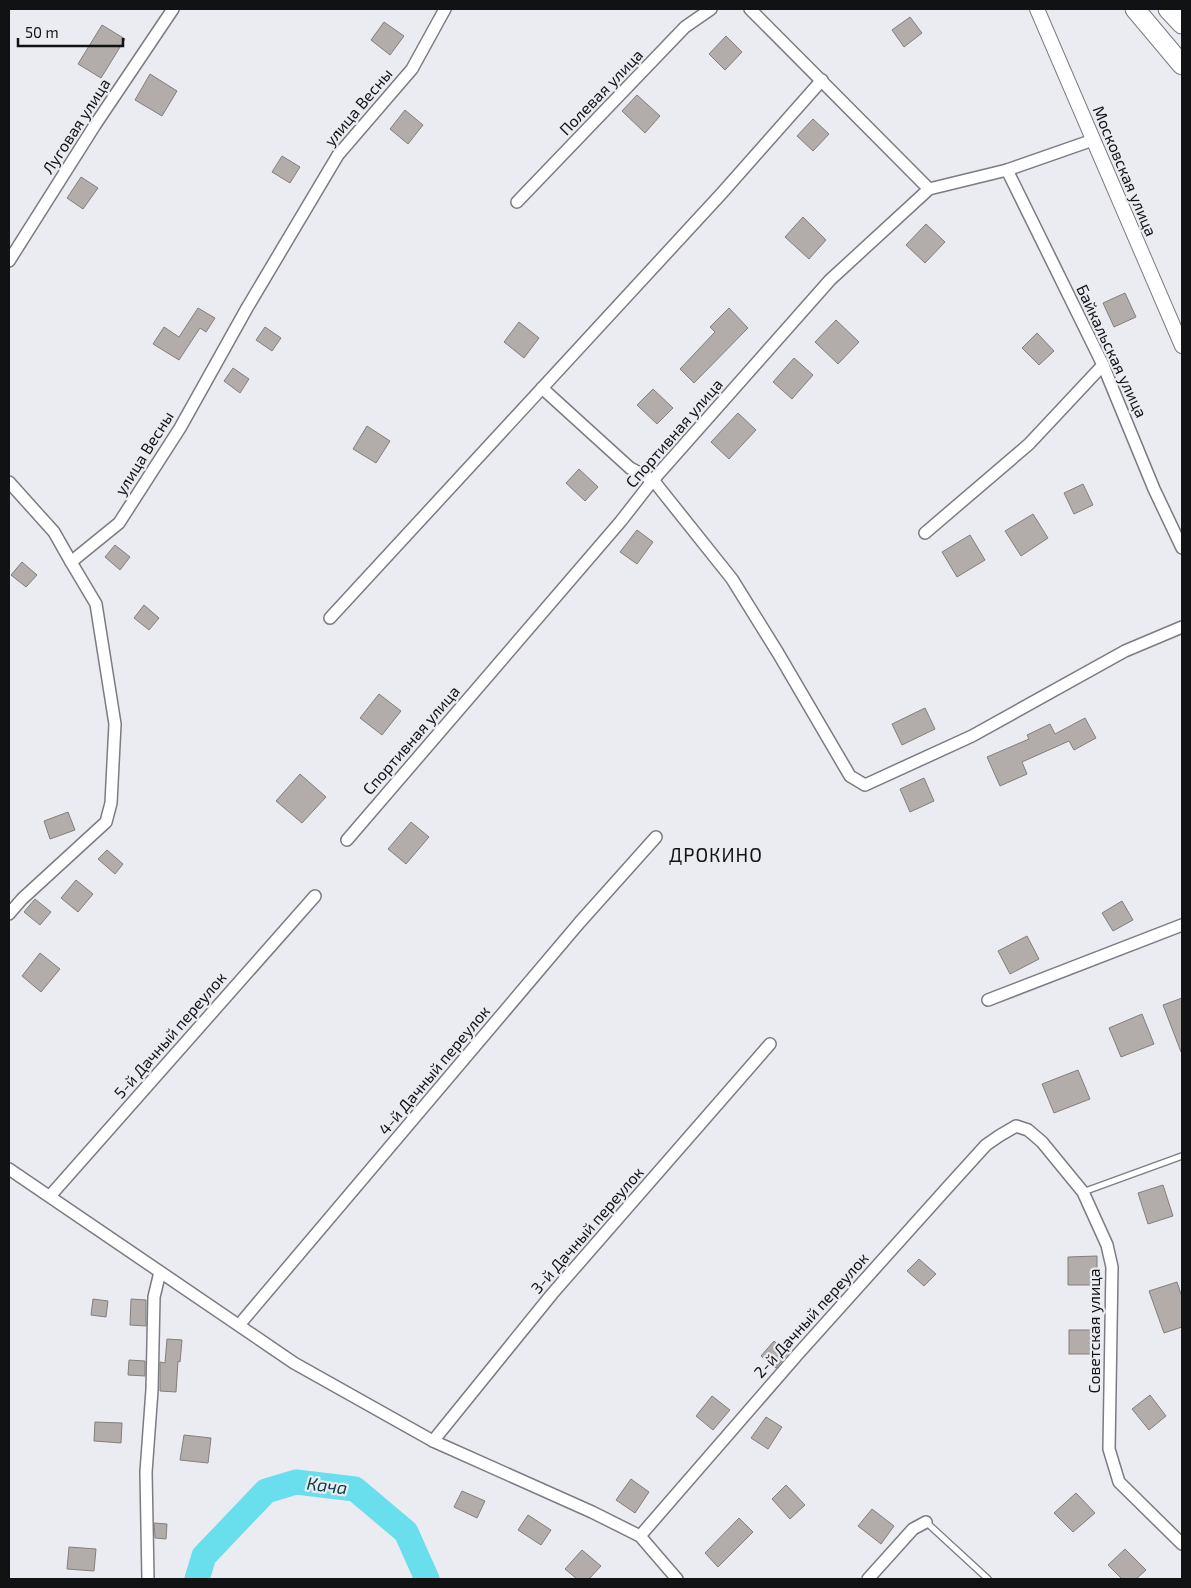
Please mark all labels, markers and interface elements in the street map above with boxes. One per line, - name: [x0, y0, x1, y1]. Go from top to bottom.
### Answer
- scale bar: [18, 15, 122, 47]
- text: 50 m: [25, 23, 59, 41]
- street label: Полевая улица: [555, 45, 647, 139]
- street label: улица Весны: [320, 64, 396, 150]
- street label: Луговая улица: [38, 74, 114, 178]
- street label: Московская улица: [1088, 103, 1162, 239]
- street label: Байкальская улица: [1072, 281, 1152, 421]
- street label: Спортивная улица: [621, 374, 727, 492]
- street label: улица Весны: [110, 407, 178, 499]
- street label: Спортивная улица: [358, 681, 464, 799]
- district label: ДРОКИНО: [669, 843, 763, 866]
- street label: 5-й Дачный переулок: [110, 967, 231, 1102]
- street label: 4-й Дачный переулок: [374, 1001, 494, 1139]
- street label: 3-й Дачный переулок: [526, 1162, 648, 1298]
- street label: 2-й Дачный переулок: [749, 1248, 873, 1382]
- street label: Советская улица: [1084, 1268, 1104, 1394]
- water label: Кача: [305, 1472, 349, 1498]

